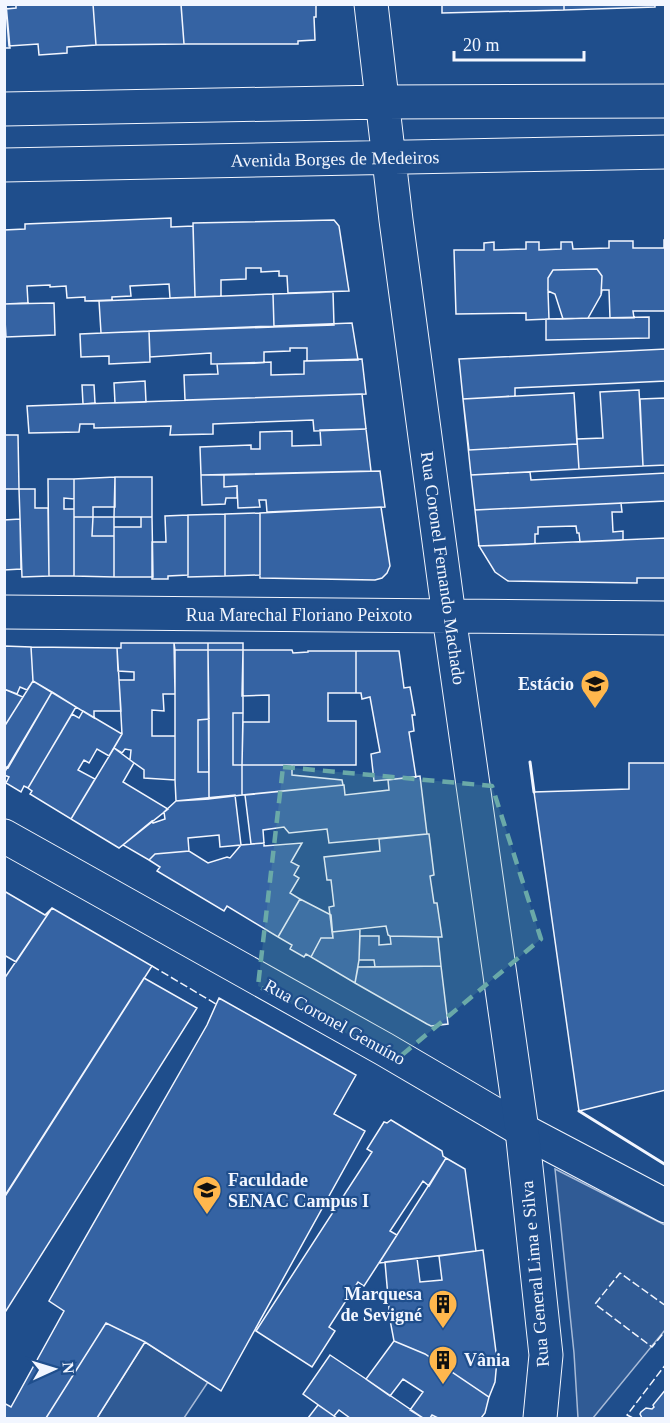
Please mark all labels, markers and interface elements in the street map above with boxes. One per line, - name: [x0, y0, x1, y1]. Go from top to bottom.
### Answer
- scale bar: [454, 24, 584, 62]
- text: 20 m: [463, 35, 500, 55]
- street label: Avenida Borges de Medeiros: [230, 147, 440, 171]
- street label: Rua Coronel Fernando Machado: [417, 450, 469, 686]
- street label: Rua Marechal Floriano Peixoto: [186, 605, 412, 625]
- school or university icon: Estácio: [579, 668, 611, 710]
- place label: Estácio: [518, 674, 574, 694]
- street label: Rua Coronel Genuíno: [261, 975, 409, 1069]
- place label: Faculdade SENAC Campus I: [228, 1170, 369, 1211]
- school or university icon: Faculdade SENAC Campus I: [191, 1174, 223, 1216]
- street label: Rua General Lima e Silva: [517, 1180, 553, 1368]
- place label: Marquesa de Sevigné: [340, 1284, 422, 1325]
- building icon: Marquesa de Sevigné: [427, 1288, 459, 1330]
- north arrow: [24, 1339, 84, 1399]
- building icon: Vânia: [427, 1344, 459, 1386]
- place label: Vânia: [464, 1350, 510, 1370]
- text: N: [60, 1362, 77, 1375]

